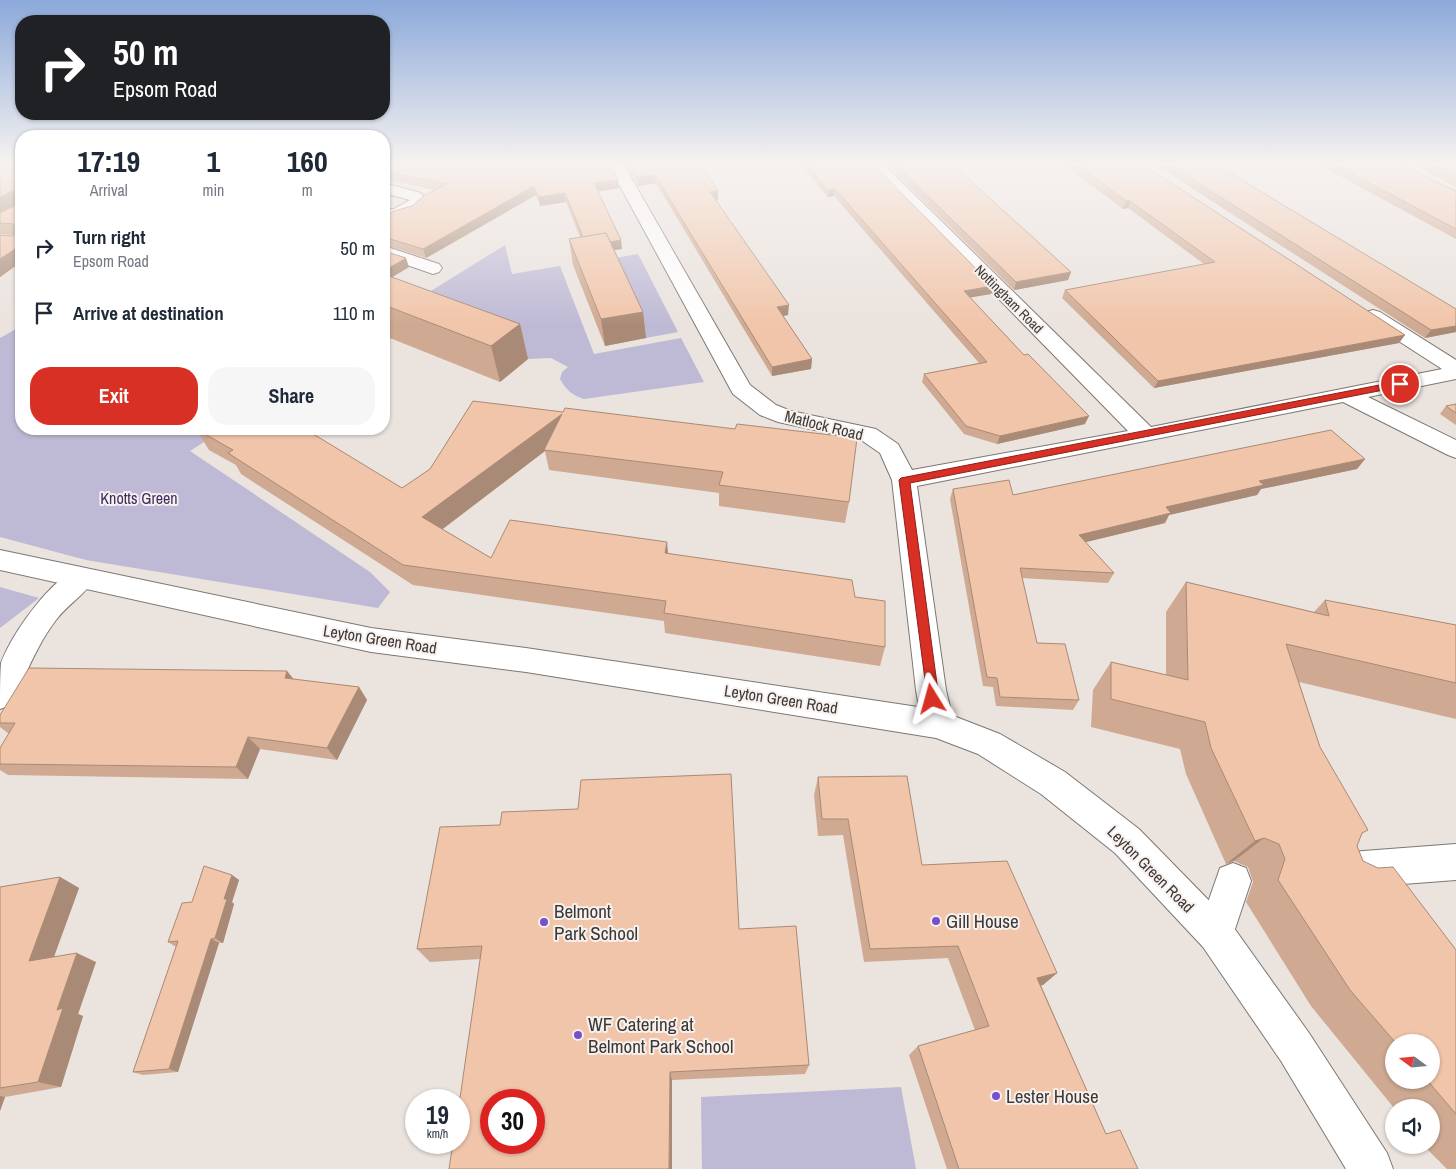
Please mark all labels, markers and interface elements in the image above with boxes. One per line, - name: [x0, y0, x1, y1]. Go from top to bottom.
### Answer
- text: 50 m: [113, 29, 178, 76]
- icon: right: [30, 35, 95, 100]
- text: Epsom Road: [113, 74, 217, 104]
- text: 17:19: [77, 141, 140, 181]
- text: 1: [207, 141, 220, 181]
- text: 160: [287, 141, 328, 181]
- text: Arrival: [90, 179, 128, 201]
- text: min: [202, 179, 224, 201]
- text: m: [302, 179, 313, 201]
- text: Turn right: [73, 224, 145, 250]
- icon: right: [30, 234, 58, 262]
- text: 50 m: [340, 235, 375, 261]
- text: Epsom Road: [73, 250, 149, 272]
- street label: Nottingham Road: [971, 261, 1047, 337]
- icon: arrive: [30, 299, 58, 327]
- text: Arrive at destination: [73, 300, 224, 326]
- text: 110 m: [333, 300, 375, 326]
- pin: [1379, 363, 1421, 405]
- button: Exit: [30, 367, 198, 425]
- button: Share: [208, 367, 375, 425]
- icon: arrive: [1386, 370, 1414, 398]
- street label: Matlock Road: [782, 405, 866, 445]
- park label: Knotts Green: [100, 487, 178, 509]
- street label: Leyton Green Road: [322, 619, 438, 659]
- position arrow: [905, 672, 957, 724]
- street label: Leyton Green Road: [723, 679, 839, 719]
- street label: Leyton Green Road: [1103, 821, 1199, 917]
- place label: Belmont Park School: [554, 898, 638, 946]
- place label: Gill House: [946, 908, 1019, 934]
- marker: Gill House: [930, 915, 942, 927]
- marker: Belmont Park School: [538, 916, 550, 928]
- place label: WF Catering at Belmont Park School: [588, 1011, 733, 1059]
- marker: WF Catering at Belmont Park School: [572, 1029, 584, 1041]
- north arrow: [1385, 1034, 1440, 1089]
- map controls: [1385, 1034, 1440, 1154]
- place label: Lester House: [1006, 1083, 1099, 1109]
- speed limit sign: 30: [480, 1089, 545, 1154]
- marker: Lester House: [990, 1090, 1002, 1102]
- text: 19: [426, 1098, 449, 1132]
- button: sound: [1385, 1099, 1440, 1154]
- text: km/h: [427, 1126, 448, 1142]

